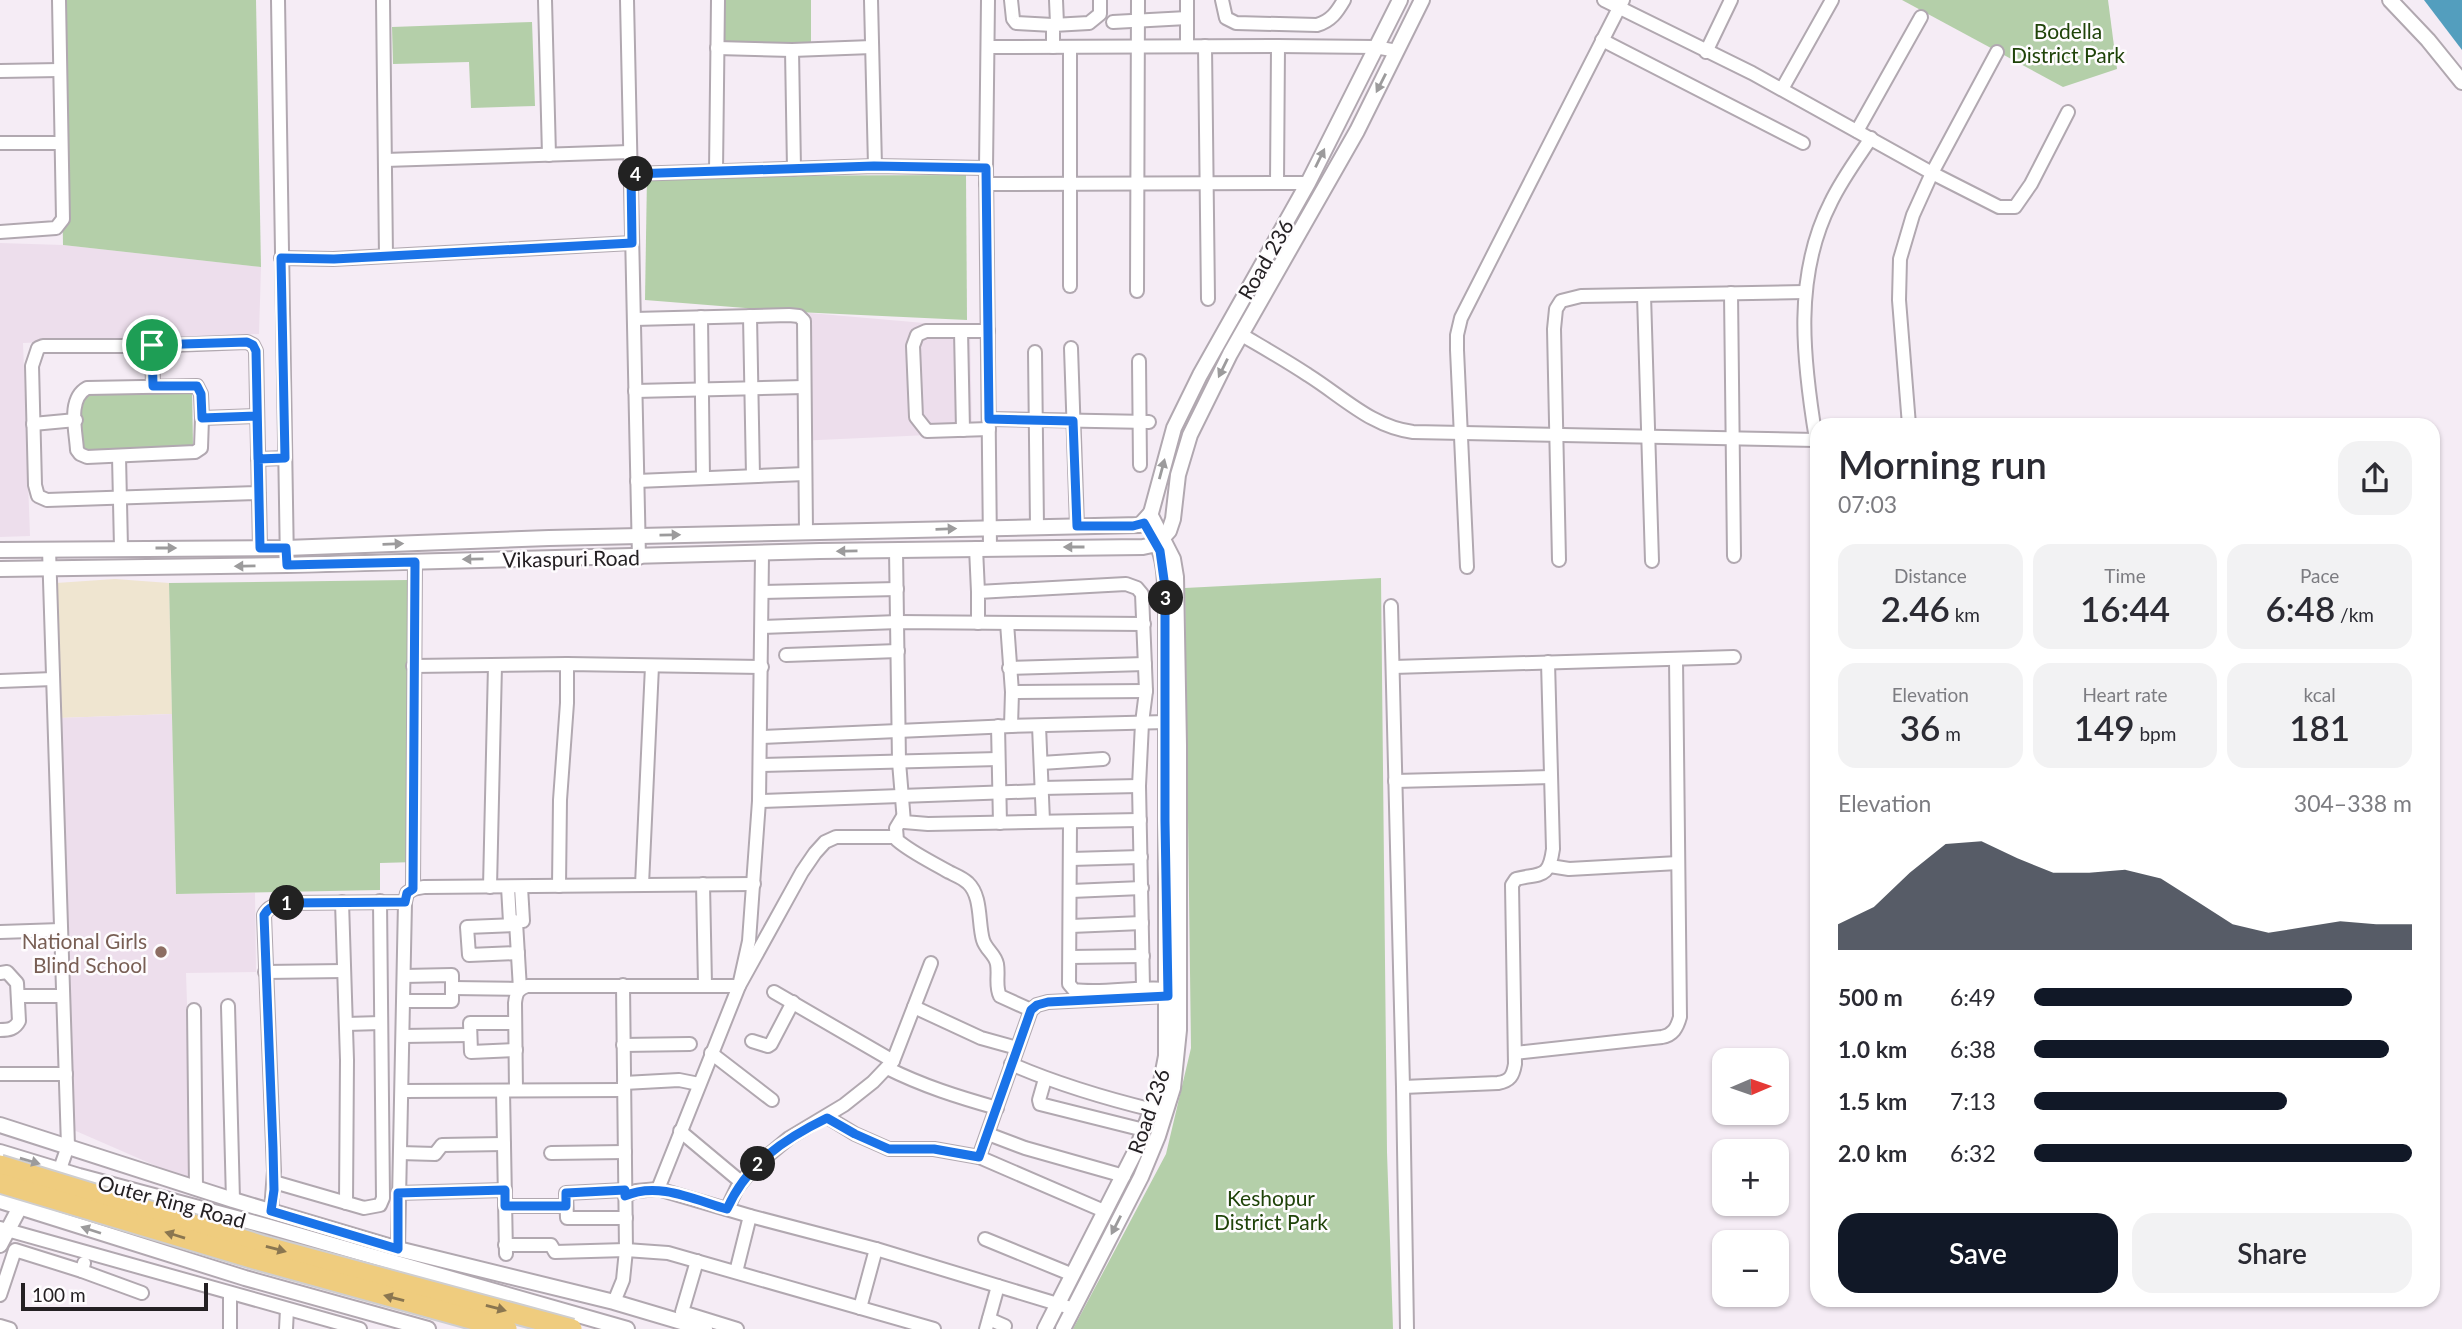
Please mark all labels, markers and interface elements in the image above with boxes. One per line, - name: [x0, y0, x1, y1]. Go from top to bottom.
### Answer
- park label: Bodella District Park: [2011, 18, 2125, 67]
- one-way arrow: [1375, 73, 1386, 93]
- one-way arrow: [1315, 148, 1326, 168]
- pin: 4: [618, 156, 654, 192]
- text: 4: [630, 162, 641, 185]
- street label: Road 236: [1232, 214, 1298, 304]
- pin: [122, 315, 182, 375]
- icon: arrive: [133, 326, 171, 364]
- one-way arrow: [1218, 358, 1229, 378]
- text: Morning run: [1838, 441, 2047, 487]
- button: share: [2338, 441, 2412, 515]
- one-way arrow: [1157, 458, 1168, 480]
- text: 07:03: [1838, 490, 1897, 518]
- one-way arrow: [935, 523, 957, 534]
- one-way arrow: [659, 530, 681, 541]
- one-way arrow: [383, 538, 405, 549]
- one-way arrow: [1063, 541, 1085, 553]
- one-way arrow: [155, 542, 177, 554]
- street label: Vikaspuri Road: [502, 544, 640, 572]
- one-way arrow: [836, 545, 858, 557]
- one-way arrow: [461, 553, 483, 565]
- one-way arrow: [234, 560, 256, 572]
- text: Distance: [1894, 564, 1967, 587]
- text: Time: [2104, 564, 2146, 587]
- text: Pace: [2300, 564, 2339, 587]
- pin: 3: [1148, 580, 1184, 616]
- text: 3: [1160, 586, 1171, 609]
- text: 2.46: [1881, 587, 1950, 629]
- text: 16:44: [2080, 587, 2170, 629]
- text: 6:48: [2265, 587, 2335, 629]
- text: km: [1950, 603, 1980, 626]
- text: /km: [2335, 603, 2374, 626]
- text: Elevation: [1892, 683, 1969, 706]
- text: Heart rate: [2082, 683, 2168, 706]
- text: kcal: [2304, 683, 2336, 706]
- text: 36: [1900, 706, 1940, 748]
- text: 149: [2074, 706, 2135, 748]
- text: 181: [2289, 706, 2350, 748]
- text: m: [1940, 722, 1961, 745]
- text: bpm: [2135, 722, 2176, 745]
- text: Elevation: [1838, 789, 1931, 817]
- text: 304–338 m: [2294, 789, 2412, 817]
- pin: 1: [270, 886, 304, 920]
- text: 1: [281, 891, 292, 914]
- place label: National Girls Blind School: [22, 928, 147, 977]
- marker: National Girls Blind School: [153, 944, 169, 960]
- text: 500 m: [1838, 983, 1903, 1011]
- text: 6:49: [1950, 983, 1996, 1011]
- text: 1.0 km: [1838, 1035, 1907, 1063]
- text: 6:38: [1950, 1035, 1996, 1063]
- north arrow: [1712, 1048, 1788, 1125]
- map controls: [1712, 1048, 1789, 1307]
- street label: Road 236: [1122, 1065, 1174, 1157]
- text: 1.5 km: [1838, 1087, 1907, 1115]
- text: 7:13: [1950, 1087, 1996, 1115]
- button: +: [1712, 1139, 1789, 1216]
- text: 2.0 km: [1838, 1139, 1907, 1167]
- text: 6:32: [1950, 1139, 1996, 1167]
- pin: 2: [740, 1146, 776, 1182]
- text: 2: [752, 1152, 763, 1175]
- one-way arrow: [20, 1156, 41, 1166]
- street label: Outer Ring Road: [95, 1169, 249, 1233]
- park label: Keshopur District Park: [1214, 1185, 1328, 1234]
- button: Save: [1838, 1213, 2118, 1293]
- button: Share: [2132, 1213, 2412, 1293]
- one-way arrow: [1110, 1215, 1121, 1235]
- one-way arrow: [80, 1224, 101, 1234]
- one-way arrow: [165, 1230, 186, 1240]
- button: −: [1712, 1230, 1789, 1307]
- one-way arrow: [265, 1244, 287, 1255]
- scale bar: [21, 1280, 208, 1312]
- text: 100 m: [32, 1283, 86, 1306]
- one-way arrow: [383, 1292, 405, 1303]
- one-way arrow: [486, 1304, 507, 1314]

